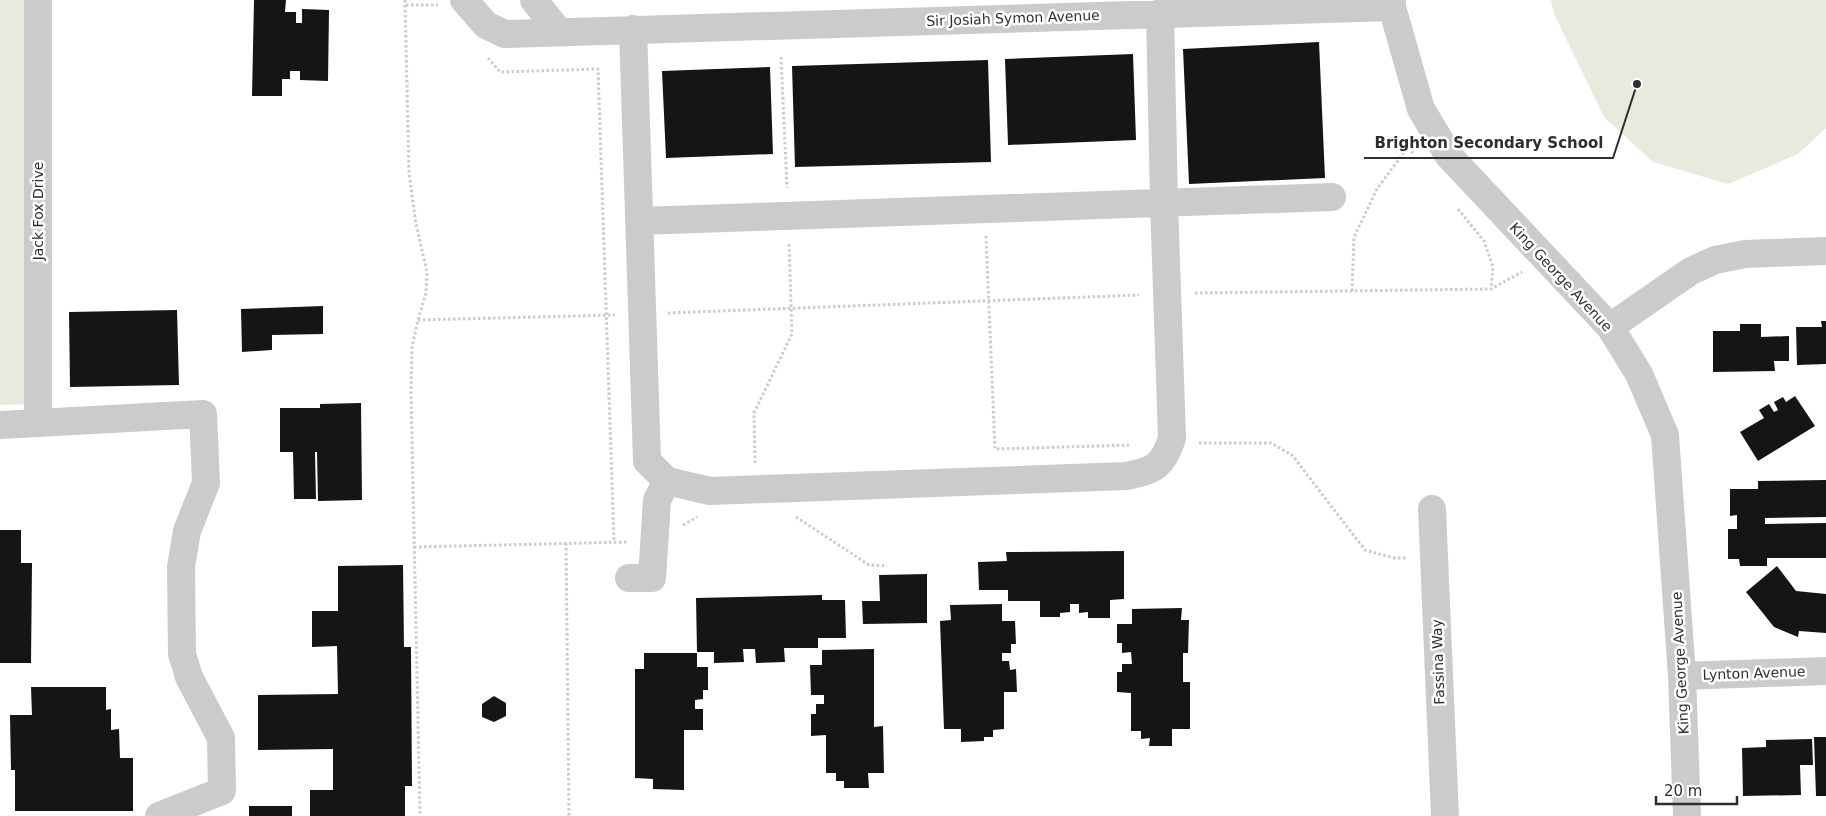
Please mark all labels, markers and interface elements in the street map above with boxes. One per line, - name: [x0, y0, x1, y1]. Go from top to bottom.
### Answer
- street label: Sir Josiah Symon Avenue: [926, 7, 1100, 29]
- callout: Brighton Secondary School: [1364, 128, 1613, 158]
- text: Brighton Secondary School: [1375, 134, 1604, 152]
- street label: Jack Fox Drive: [30, 162, 46, 261]
- street label: King George Avenue: [1506, 219, 1616, 335]
- street label: King George Avenue: [1668, 591, 1692, 735]
- street label: Fassina Way: [1429, 619, 1447, 705]
- street label: Lynton Avenue: [1702, 663, 1806, 683]
- scale bar: [1656, 774, 1737, 806]
- text: 20 m: [1664, 782, 1702, 800]

